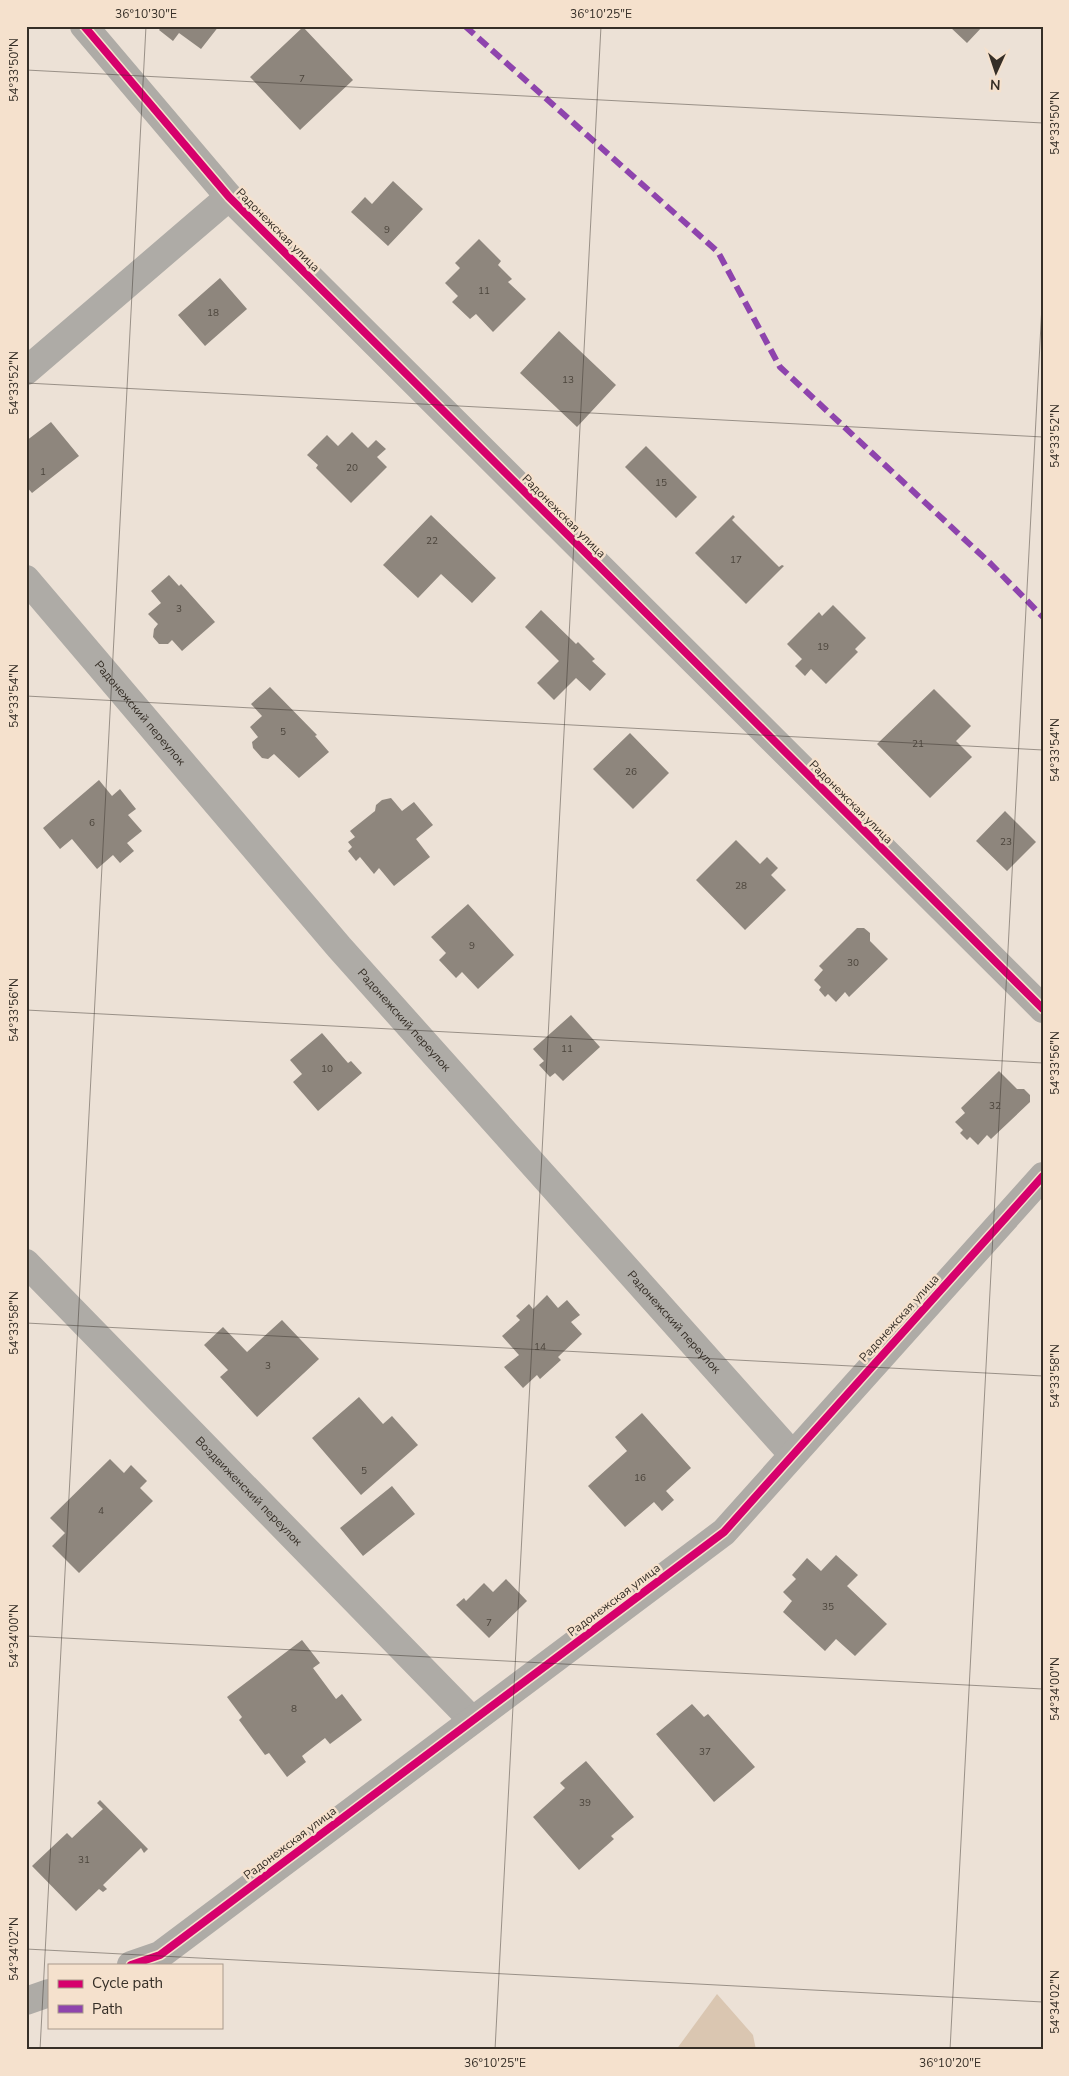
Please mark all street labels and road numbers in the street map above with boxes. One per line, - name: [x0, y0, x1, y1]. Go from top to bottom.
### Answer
- street label: Радонежская улица: [233, 185, 323, 275]
- street label: Радонежская улица: [519, 471, 609, 561]
- street label: Радонежский переулок: [91, 657, 190, 769]
- street label: Радонежская улица: [806, 757, 896, 847]
- street label: Радонежский переулок: [354, 965, 455, 1075]
- street label: Радонежский переулок: [624, 1267, 725, 1377]
- street label: Радонежская улица: [855, 1271, 943, 1365]
- street label: Воздвиженский переулок: [192, 1433, 306, 1550]
- street label: Радонежская улица: [564, 1560, 664, 1640]
- street label: Радонежская улица: [240, 1803, 340, 1883]

